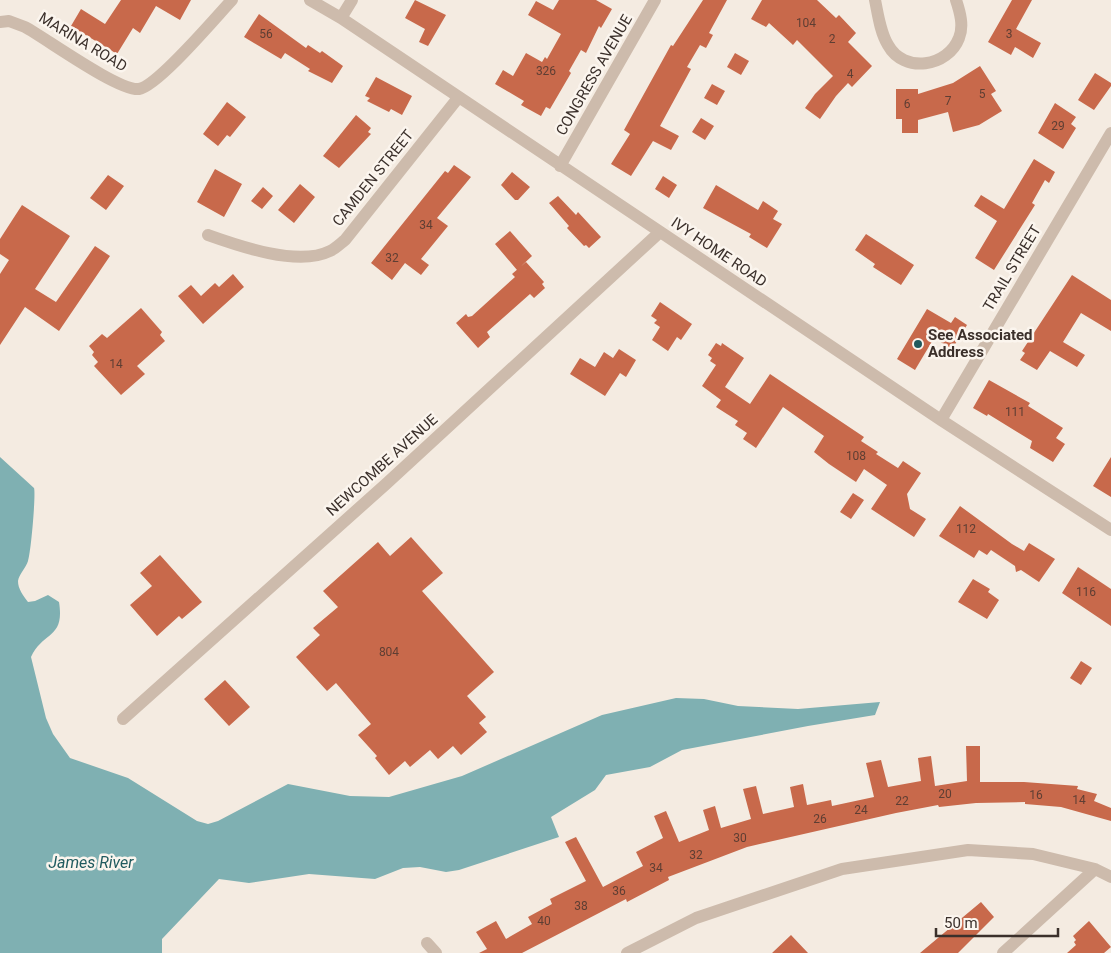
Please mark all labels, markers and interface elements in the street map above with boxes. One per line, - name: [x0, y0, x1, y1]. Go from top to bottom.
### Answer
- street label: MARINA ROAD: [36, 9, 130, 75]
- street label: CONGRESS AVENUE: [552, 11, 636, 139]
- house number: 104: [796, 16, 816, 30]
- house number: 56: [259, 27, 273, 41]
- house number: 3: [1006, 27, 1012, 41]
- house number: 2: [829, 32, 836, 46]
- house number: 326: [536, 64, 556, 78]
- house number: 4: [847, 67, 854, 81]
- house number: 5: [979, 87, 986, 101]
- house number: 7: [945, 94, 952, 108]
- house number: 6: [904, 97, 911, 111]
- house number: 29: [1051, 119, 1065, 133]
- street label: CAMDEN STREET: [329, 126, 417, 230]
- street label: IVY HOME ROAD: [668, 213, 770, 291]
- house number: 34: [419, 218, 433, 232]
- street label: TRAIL STREET: [979, 222, 1045, 314]
- house number: 32: [385, 251, 399, 265]
- place label: See Associated Address: [928, 326, 1033, 361]
- marker: See Associated Address: [912, 338, 924, 350]
- house number: 14: [109, 357, 123, 371]
- house number: 111: [1005, 405, 1025, 419]
- street label: NEWCOMBE AVENUE: [323, 410, 442, 520]
- house number: 108: [846, 449, 866, 463]
- house number: 112: [956, 522, 976, 536]
- house number: 116: [1076, 585, 1096, 599]
- house number: 804: [379, 645, 399, 659]
- house number: 20: [938, 787, 952, 801]
- house number: 16: [1029, 788, 1043, 802]
- house number: 14: [1072, 793, 1086, 807]
- house number: 22: [895, 794, 909, 808]
- house number: 24: [854, 803, 868, 817]
- house number: 26: [813, 812, 827, 826]
- house number: 30: [733, 831, 747, 845]
- house number: 32: [689, 848, 703, 862]
- water label: James River: [48, 853, 134, 872]
- house number: 34: [649, 861, 663, 875]
- house number: 36: [612, 884, 626, 898]
- house number: 38: [574, 899, 588, 913]
- scale bar: [936, 906, 1058, 938]
- house number: 40: [537, 914, 551, 928]
- text: 50 m: [944, 914, 978, 932]

